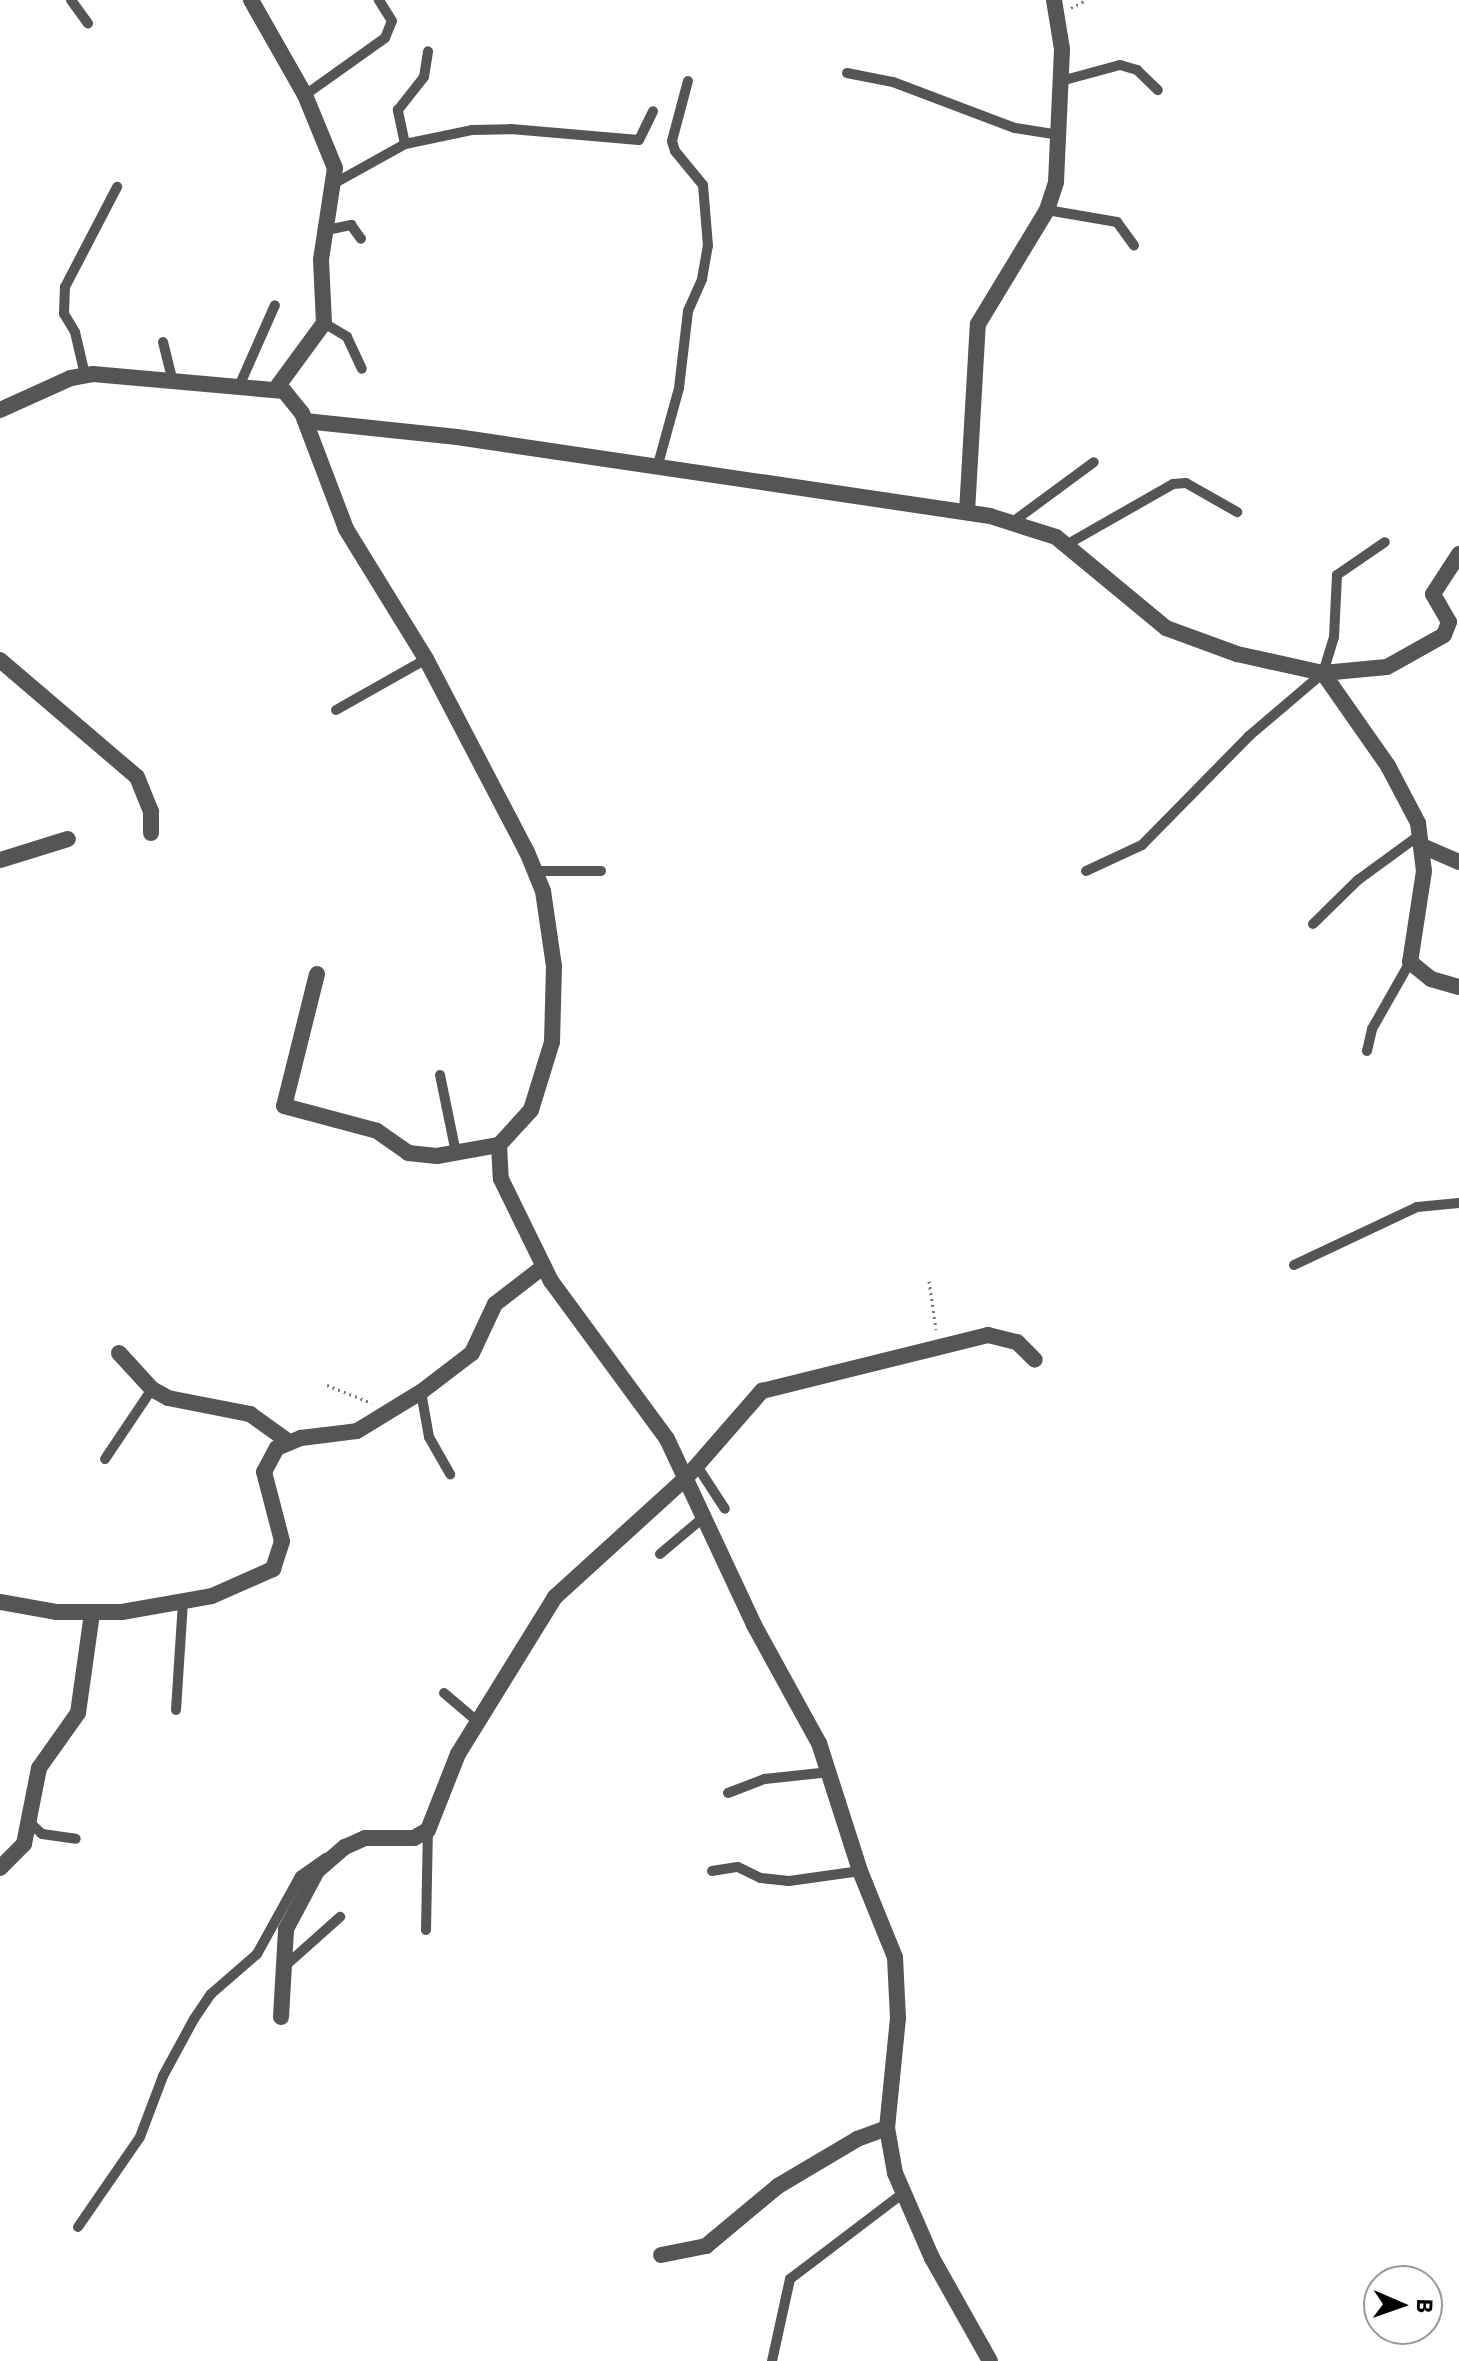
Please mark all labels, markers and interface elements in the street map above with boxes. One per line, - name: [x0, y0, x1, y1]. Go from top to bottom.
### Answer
- north arrow: [1363, 2265, 1443, 2345]
- text: B: [1411, 2298, 1440, 2314]

